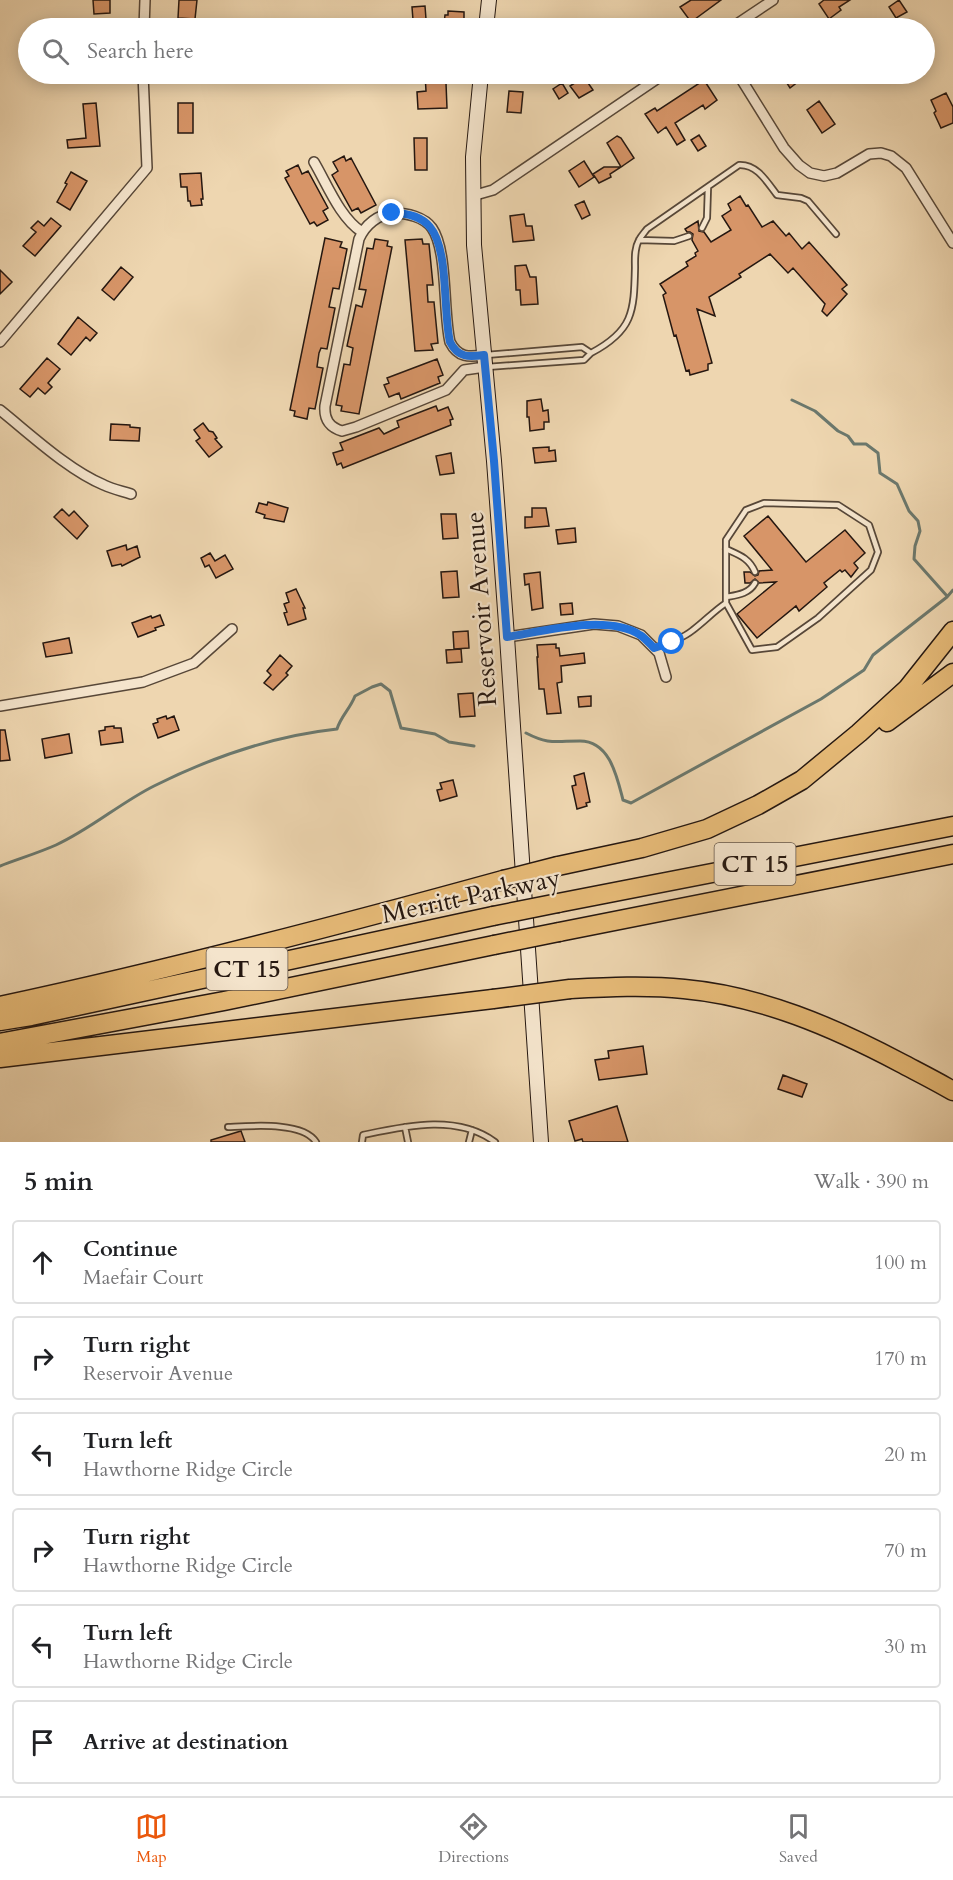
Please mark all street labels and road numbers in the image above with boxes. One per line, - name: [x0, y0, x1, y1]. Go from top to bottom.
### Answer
- street label: Reservoir Avenue: [457, 510, 505, 708]
- road number: CT 15: [714, 843, 795, 885]
- street label: Merritt Parkway: [378, 860, 564, 932]
- road number: CT 15: [206, 948, 288, 990]

